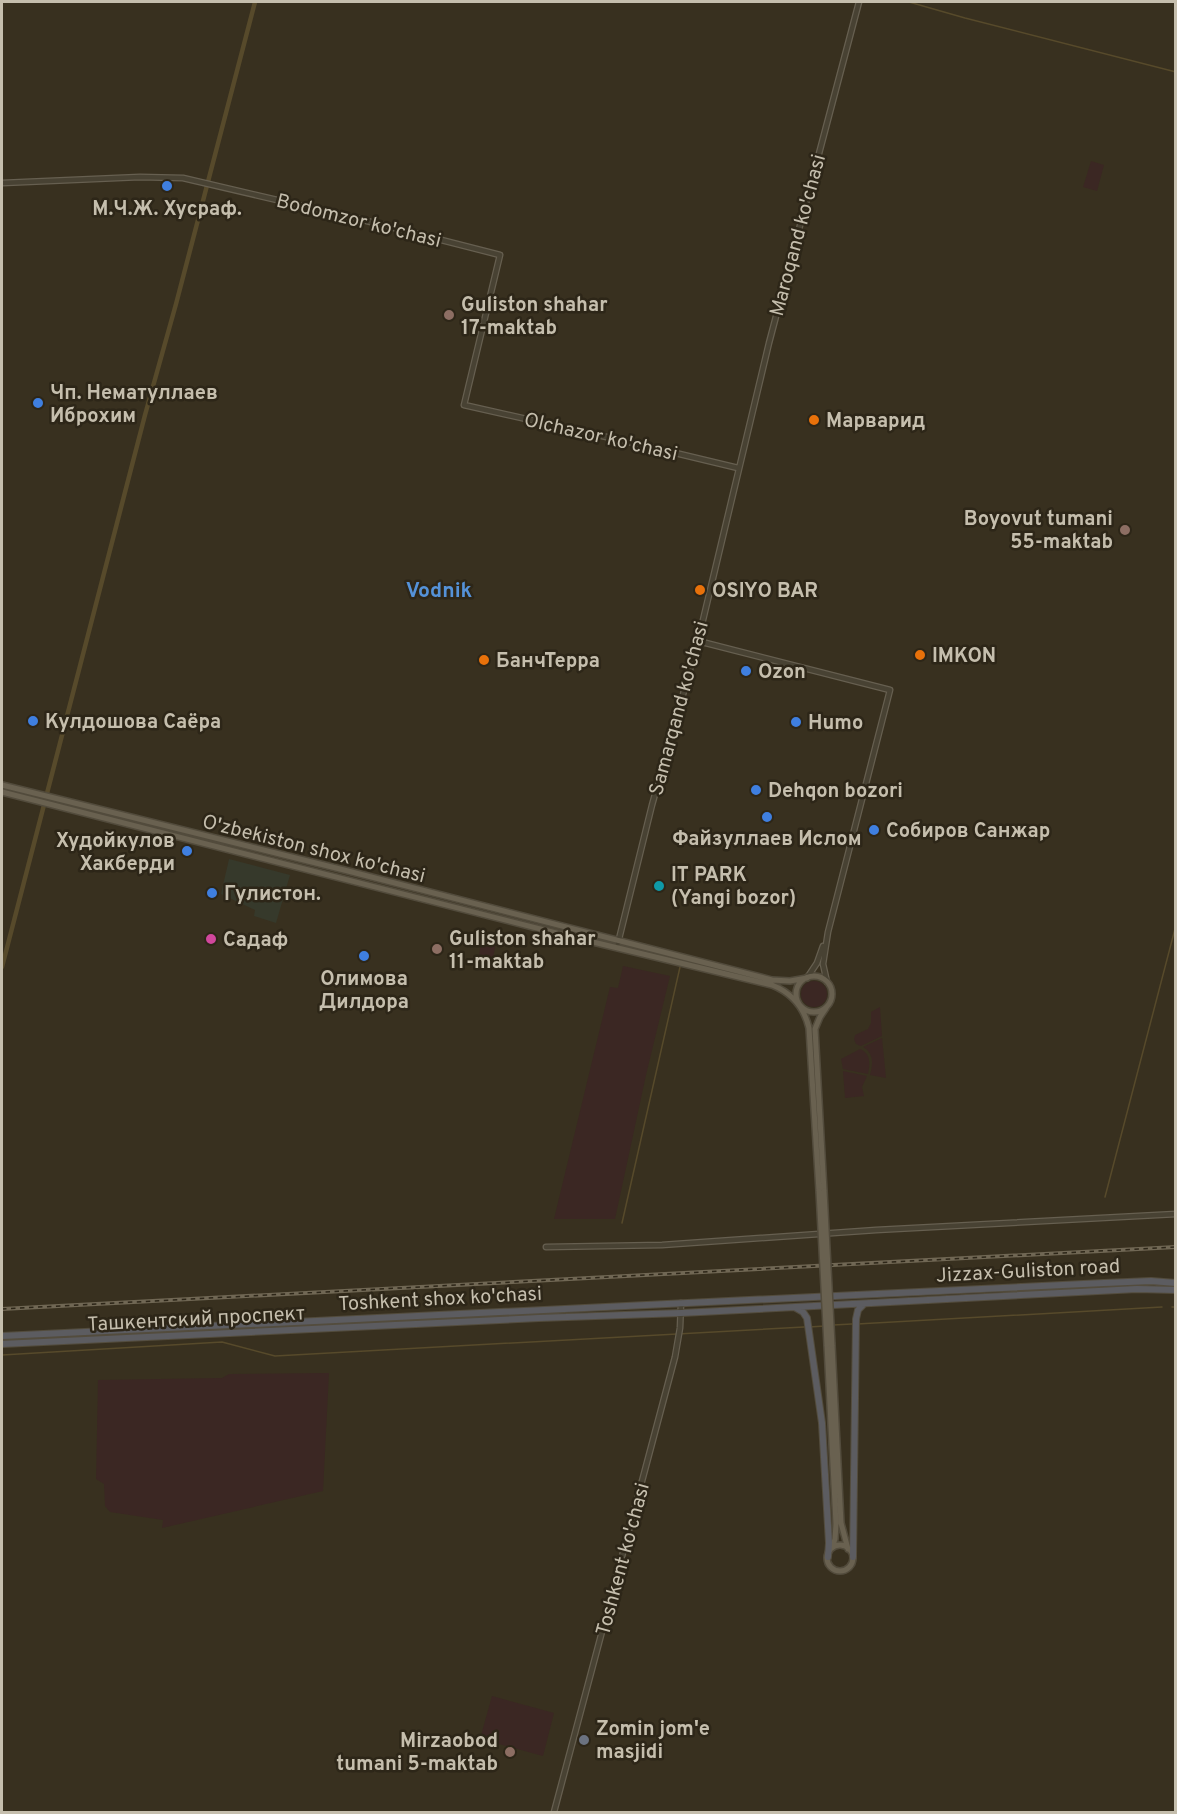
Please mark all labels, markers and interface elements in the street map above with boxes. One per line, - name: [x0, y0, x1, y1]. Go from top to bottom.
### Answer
- street label: Maroqand ko'chasi: [765, 152, 833, 319]
- marker: М.Ч.Ж. Хусраф.: [160, 179, 174, 193]
- street label: Bodomzor ko'chasi: [273, 189, 444, 255]
- place label: М.Ч.Ж. Хусраф.: [92, 197, 242, 223]
- place label: Guliston shahar 17-maktab: [461, 293, 608, 342]
- marker: Guliston shahar 17-maktab: [442, 308, 456, 322]
- place label: Чп. Нематуллаев Иброхим: [50, 381, 218, 430]
- marker: Чп. Нематуллаев Иброхим: [31, 396, 45, 410]
- street label: Olchazor ko'chasi: [521, 408, 680, 468]
- place label: Марварид: [826, 409, 925, 435]
- marker: Марварид: [807, 413, 821, 427]
- place label: Boyovut tumani 55-maktab: [964, 507, 1113, 556]
- marker: Boyovut tumani 55-maktab: [1118, 523, 1132, 537]
- district label: Vodnik: [406, 578, 473, 605]
- place label: OSIYO BAR: [712, 579, 818, 605]
- marker: OSIYO BAR: [693, 583, 707, 597]
- street label: Samarqand ko'chasi: [644, 619, 716, 798]
- place label: IMKON: [932, 644, 996, 670]
- marker: IMKON: [913, 648, 927, 662]
- place label: БанчТерра: [496, 649, 600, 675]
- marker: БанчТерра: [477, 653, 491, 667]
- place label: Ozon: [758, 660, 806, 686]
- marker: Ozon: [739, 664, 753, 678]
- place label: Кулдошова Саёра: [45, 710, 221, 736]
- place label: Humo: [808, 711, 863, 737]
- marker: Кулдошова Саёра: [26, 714, 40, 728]
- marker: Humo: [789, 715, 803, 729]
- place label: Dehqon bozori: [768, 779, 903, 805]
- marker: Dehqon bozori: [749, 783, 763, 797]
- street label: O'zbekiston shox ko'chasi: [199, 810, 428, 890]
- marker: Файзуллаев Ислом: [760, 810, 774, 824]
- place label: Собиров Санжар: [886, 819, 1050, 845]
- marker: Собиров Санжар: [867, 823, 881, 837]
- place label: Файзуллаев Ислом: [672, 827, 862, 853]
- place label: Худойкулов Хакберди: [56, 829, 175, 878]
- marker: Худойкулов Хакберди: [180, 844, 194, 858]
- place label: IT PARK (Yangi bozor): [671, 863, 796, 912]
- marker: IT PARK (Yangi bozor): [652, 879, 666, 893]
- place label: Гулистон.: [224, 882, 321, 908]
- marker: Гулистон.: [205, 886, 219, 900]
- place label: Guliston shahar 11-maktab: [449, 927, 596, 976]
- place label: Садаф: [223, 928, 288, 954]
- marker: Садаф: [204, 932, 218, 946]
- marker: Guliston shahar 11-maktab: [430, 942, 444, 956]
- marker: Олимова Дилдора: [357, 949, 371, 963]
- place label: Олимова Дилдора: [319, 967, 409, 1016]
- street label: Jizzax-Guliston road: [935, 1254, 1121, 1290]
- street label: Toshkent shox ko'chasi: [337, 1282, 543, 1318]
- street label: Ташкентский проспект: [87, 1301, 306, 1339]
- street label: Toshkent ko'chasi: [591, 1480, 657, 1639]
- place label: Zomin jom'e masjidi: [596, 1717, 710, 1766]
- place label: Mirzaobod tumani 5-maktab: [336, 1729, 498, 1778]
- marker: Zomin jom'e masjidi: [577, 1733, 591, 1747]
- marker: Mirzaobod tumani 5-maktab: [503, 1745, 517, 1759]

